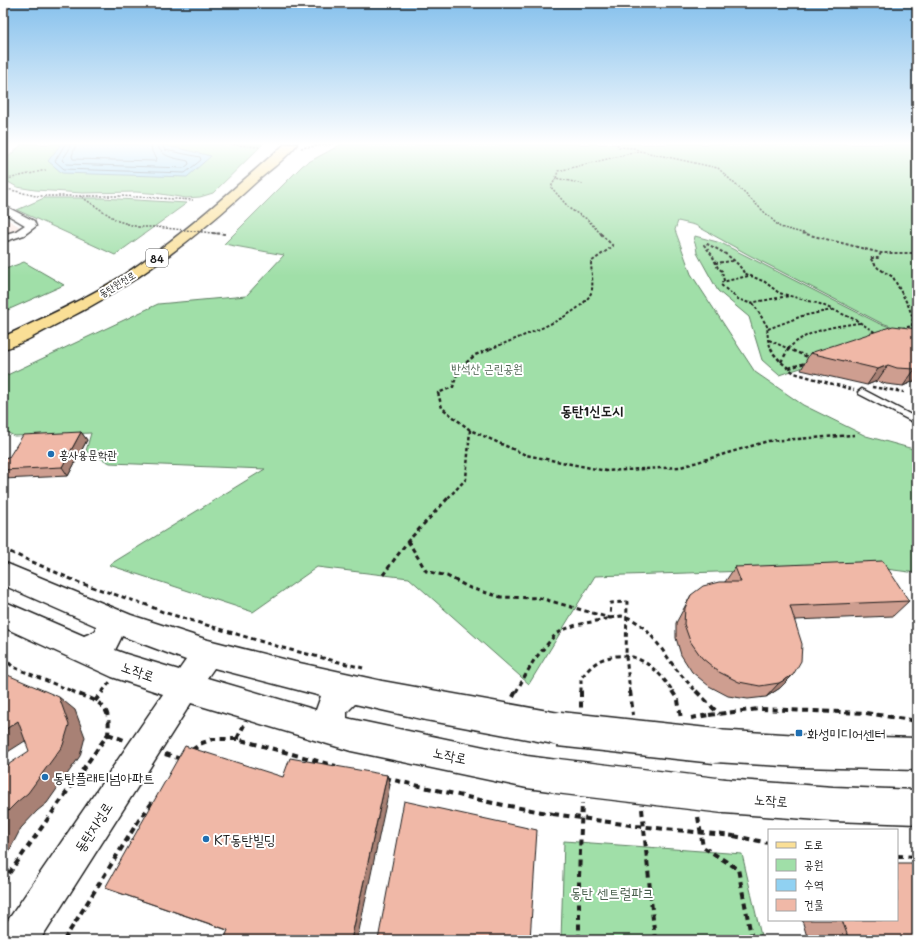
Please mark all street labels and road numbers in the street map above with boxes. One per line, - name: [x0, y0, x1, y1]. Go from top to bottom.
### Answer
- road number: 84: [146, 249, 168, 267]
- street label: 동탄원천로: [96, 268, 138, 300]
- street label: 노작로: [119, 657, 157, 685]
- street label: 노작로: [431, 742, 469, 768]
- street label: 노작로: [753, 789, 789, 811]
- street label: 동탄지성로: [70, 798, 116, 856]

